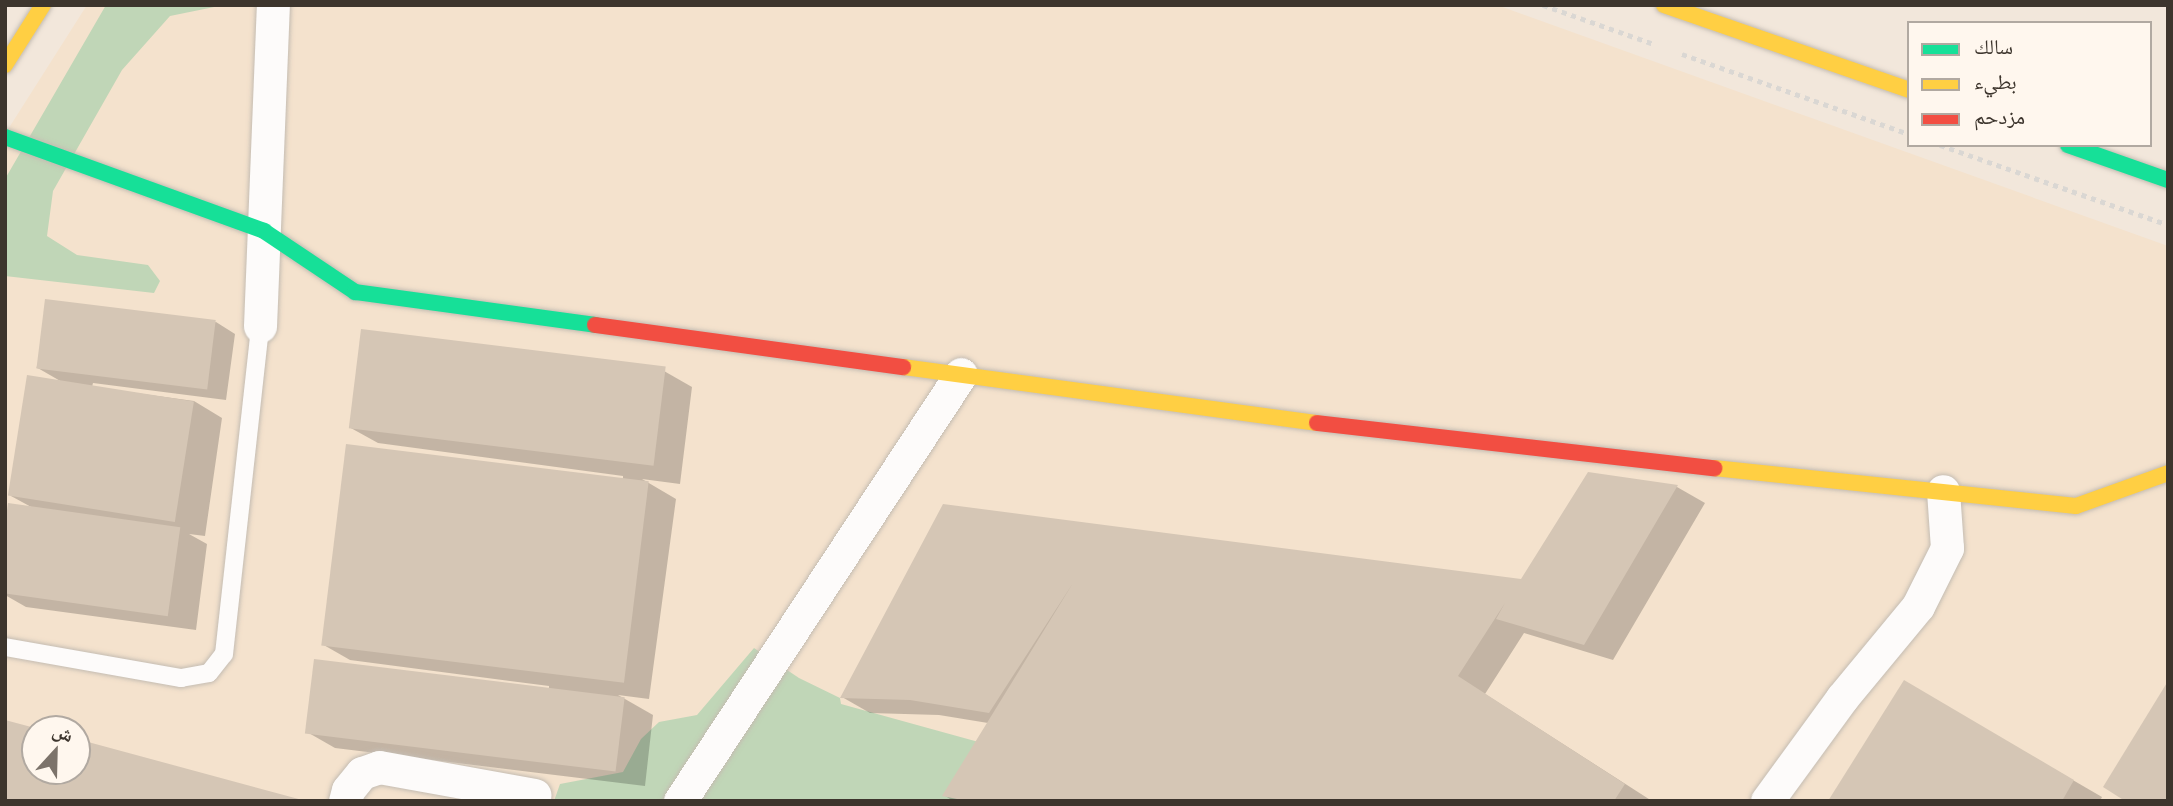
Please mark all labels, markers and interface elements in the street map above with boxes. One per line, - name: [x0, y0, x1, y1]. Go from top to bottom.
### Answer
- legend: [1907, 21, 2152, 147]
- text: سالك: [1974, 33, 2013, 60]
- text: بطيء: [1974, 68, 2017, 95]
- text: مزدحم: [1974, 103, 2025, 130]
- north arrow: [21, 715, 91, 785]
- text: ش: [49, 717, 77, 747]

